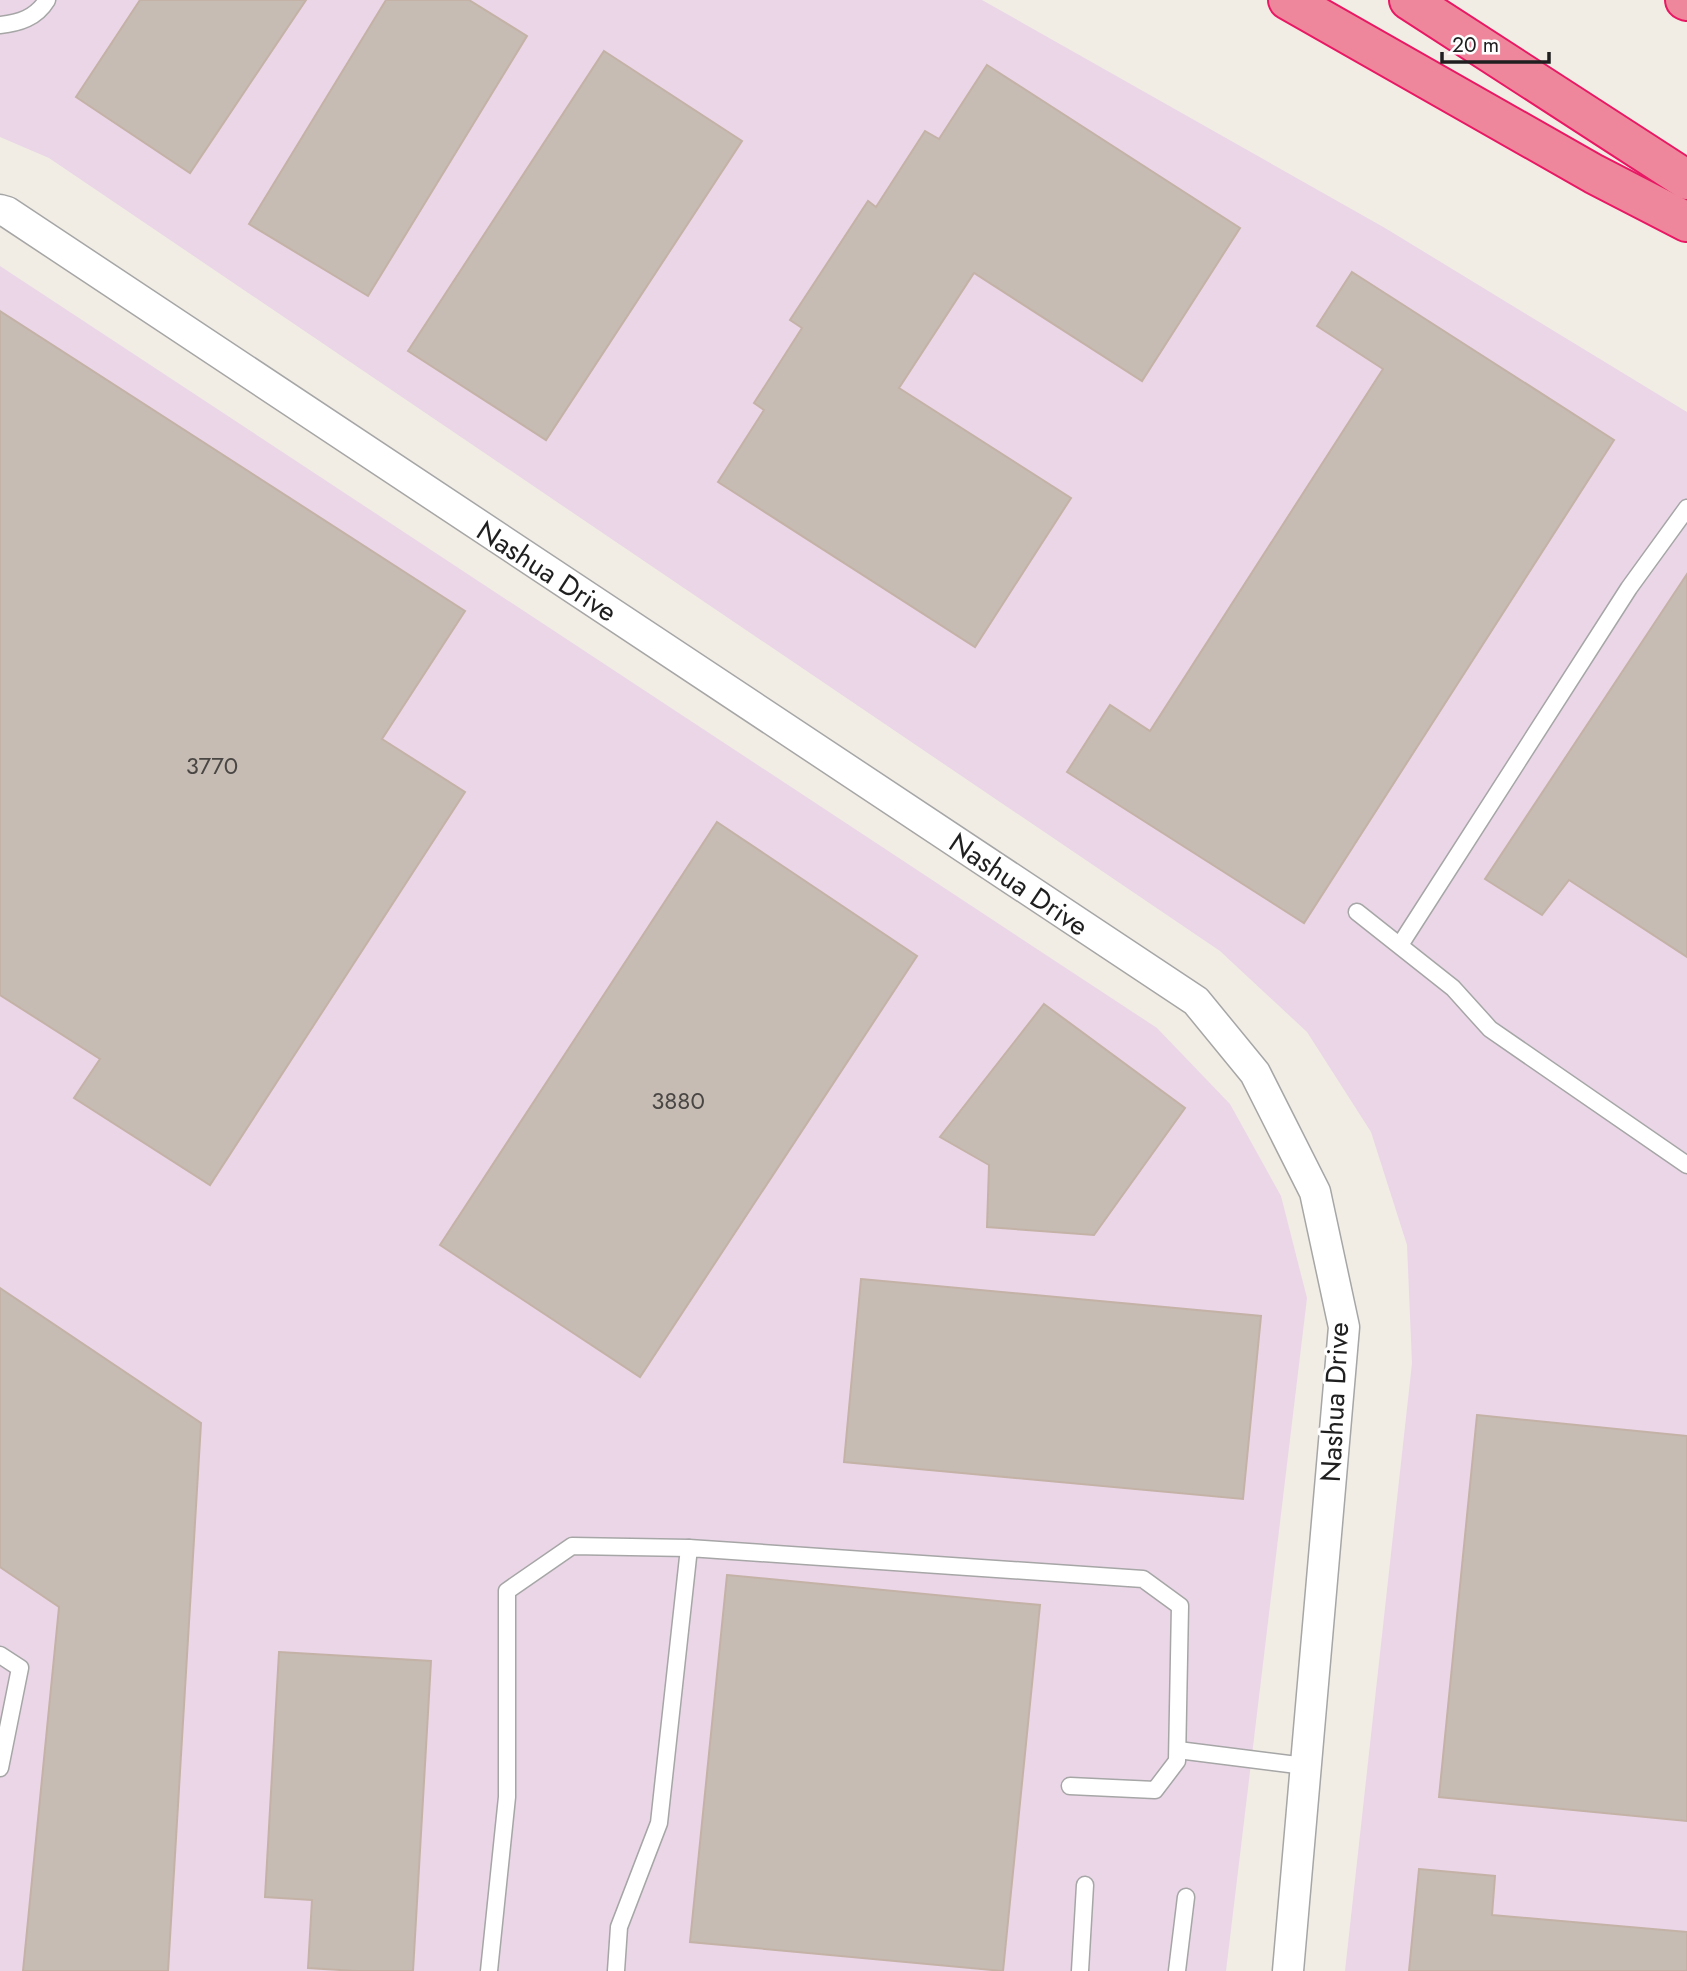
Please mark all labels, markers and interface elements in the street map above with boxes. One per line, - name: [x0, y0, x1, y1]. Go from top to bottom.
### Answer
- scale bar: [1442, 21, 1549, 65]
- text: 20 m: [1452, 30, 1499, 60]
- street label: Nashua Drive: [468, 511, 625, 632]
- house number: 3770: [186, 748, 238, 783]
- street label: Nashua Drive: [941, 823, 1096, 946]
- house number: 3880: [651, 1083, 705, 1118]
- street label: Nashua Drive: [1310, 1321, 1359, 1483]

